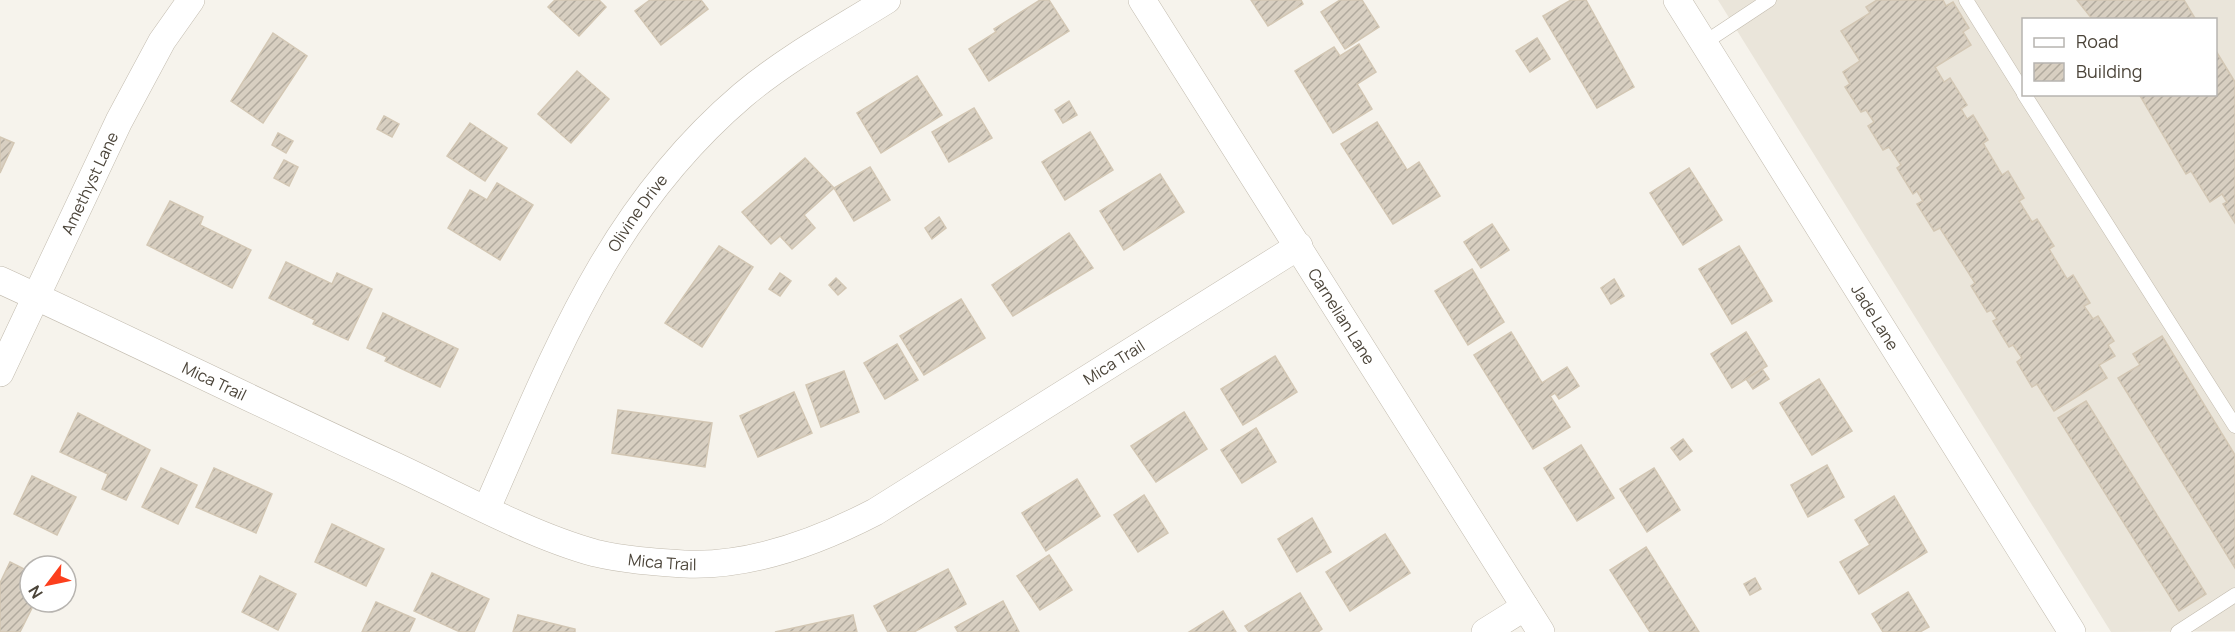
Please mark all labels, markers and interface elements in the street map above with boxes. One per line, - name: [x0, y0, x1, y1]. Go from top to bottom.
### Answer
- legend: [2022, 18, 2217, 96]
- text: Road: [2076, 29, 2119, 53]
- text: Building: [2076, 59, 2142, 83]
- street label: Amethyst Lane: [56, 128, 123, 238]
- street label: Olivine Drive: [602, 169, 672, 256]
- street label: Carnelian Lane: [1303, 264, 1380, 369]
- street label: Jade Lane: [1846, 280, 1904, 354]
- street label: Mica Trail: [1079, 335, 1149, 390]
- street label: Mica Trail: [179, 356, 250, 406]
- street label: Mica Trail: [627, 548, 697, 575]
- north arrow: [18, 554, 78, 614]
- text: N: [23, 581, 48, 603]

